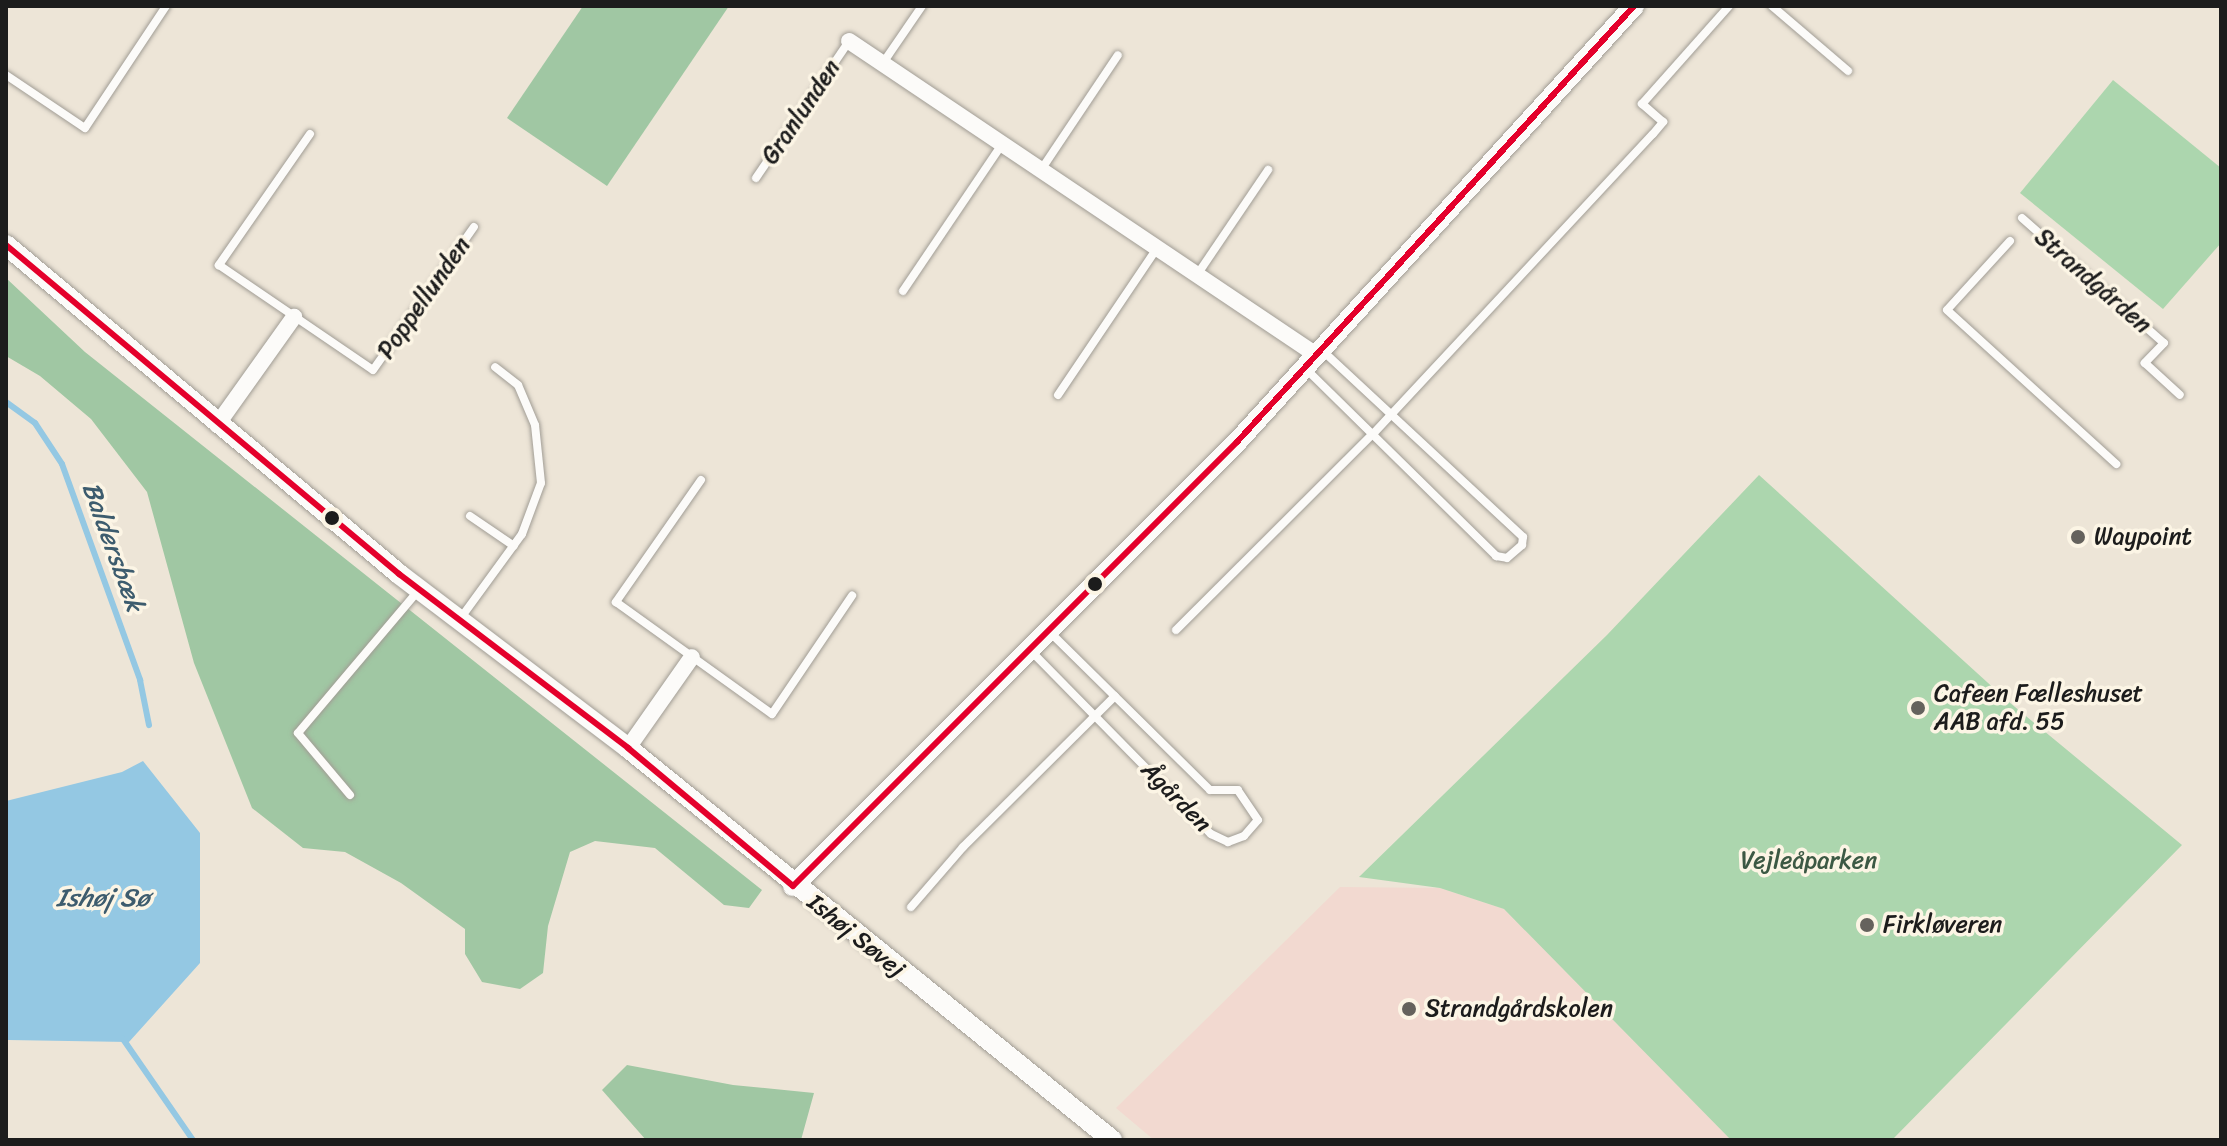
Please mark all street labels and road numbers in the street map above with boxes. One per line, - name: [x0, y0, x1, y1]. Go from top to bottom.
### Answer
- street label: Granlunden: [756, 54, 846, 170]
- street label: Strandgården: [2029, 223, 2157, 339]
- street label: Poppellunden: [372, 232, 476, 364]
- street label: Ågården: [1135, 756, 1217, 838]
- street label: Ishøj Søvej: [801, 888, 911, 984]

